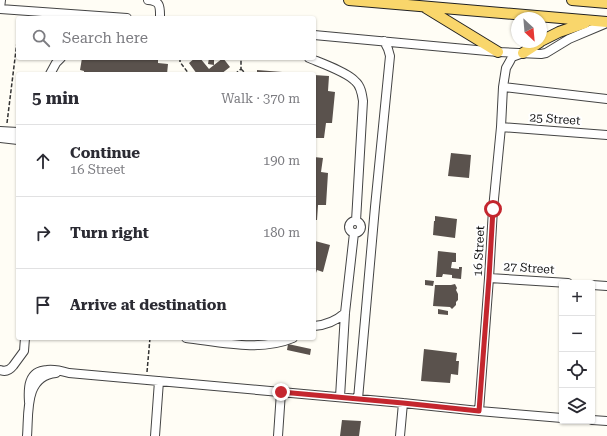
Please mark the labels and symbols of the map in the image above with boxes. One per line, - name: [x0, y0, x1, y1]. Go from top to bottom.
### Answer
- north arrow: [511, 12, 547, 48]
- street label: 25 Street: [529, 110, 581, 128]
- route start: [484, 200, 502, 218]
- street label: 16 Street: [471, 225, 487, 277]
- street label: 27 Street: [503, 259, 555, 277]
- route end: [272, 383, 290, 401]

